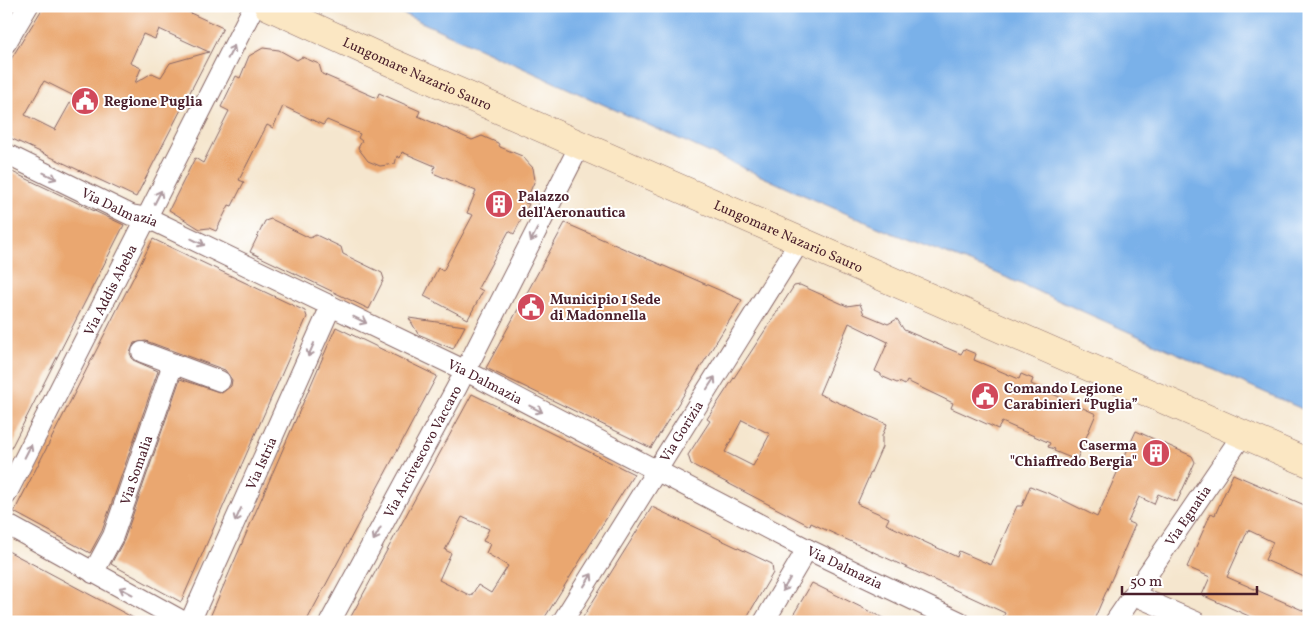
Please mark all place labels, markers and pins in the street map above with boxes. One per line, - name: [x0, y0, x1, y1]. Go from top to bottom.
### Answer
- public building icon: Regione Puglia: [70, 86, 100, 116]
- place label: Regione Puglia: [104, 93, 203, 112]
- place label: Palazzo dell'Aeronautica: [518, 188, 626, 223]
- building icon: Palazzo dell'Aeronautica: [484, 189, 514, 219]
- place label: Municipio 1 Sede di Madonnella: [550, 291, 661, 326]
- public building icon: Municipio 1 Sede di Madonnella: [516, 292, 546, 322]
- place label: Comando Legione Carabinieri “Puglia”: [1004, 380, 1138, 415]
- public building icon: Comando Legione Carabinieri “Puglia”: [970, 381, 1000, 411]
- place label: Caserma "Chiaffredo Bergia": [1010, 437, 1137, 472]
- building icon: Caserma "Chiaffredo Bergia": [1141, 438, 1171, 468]

